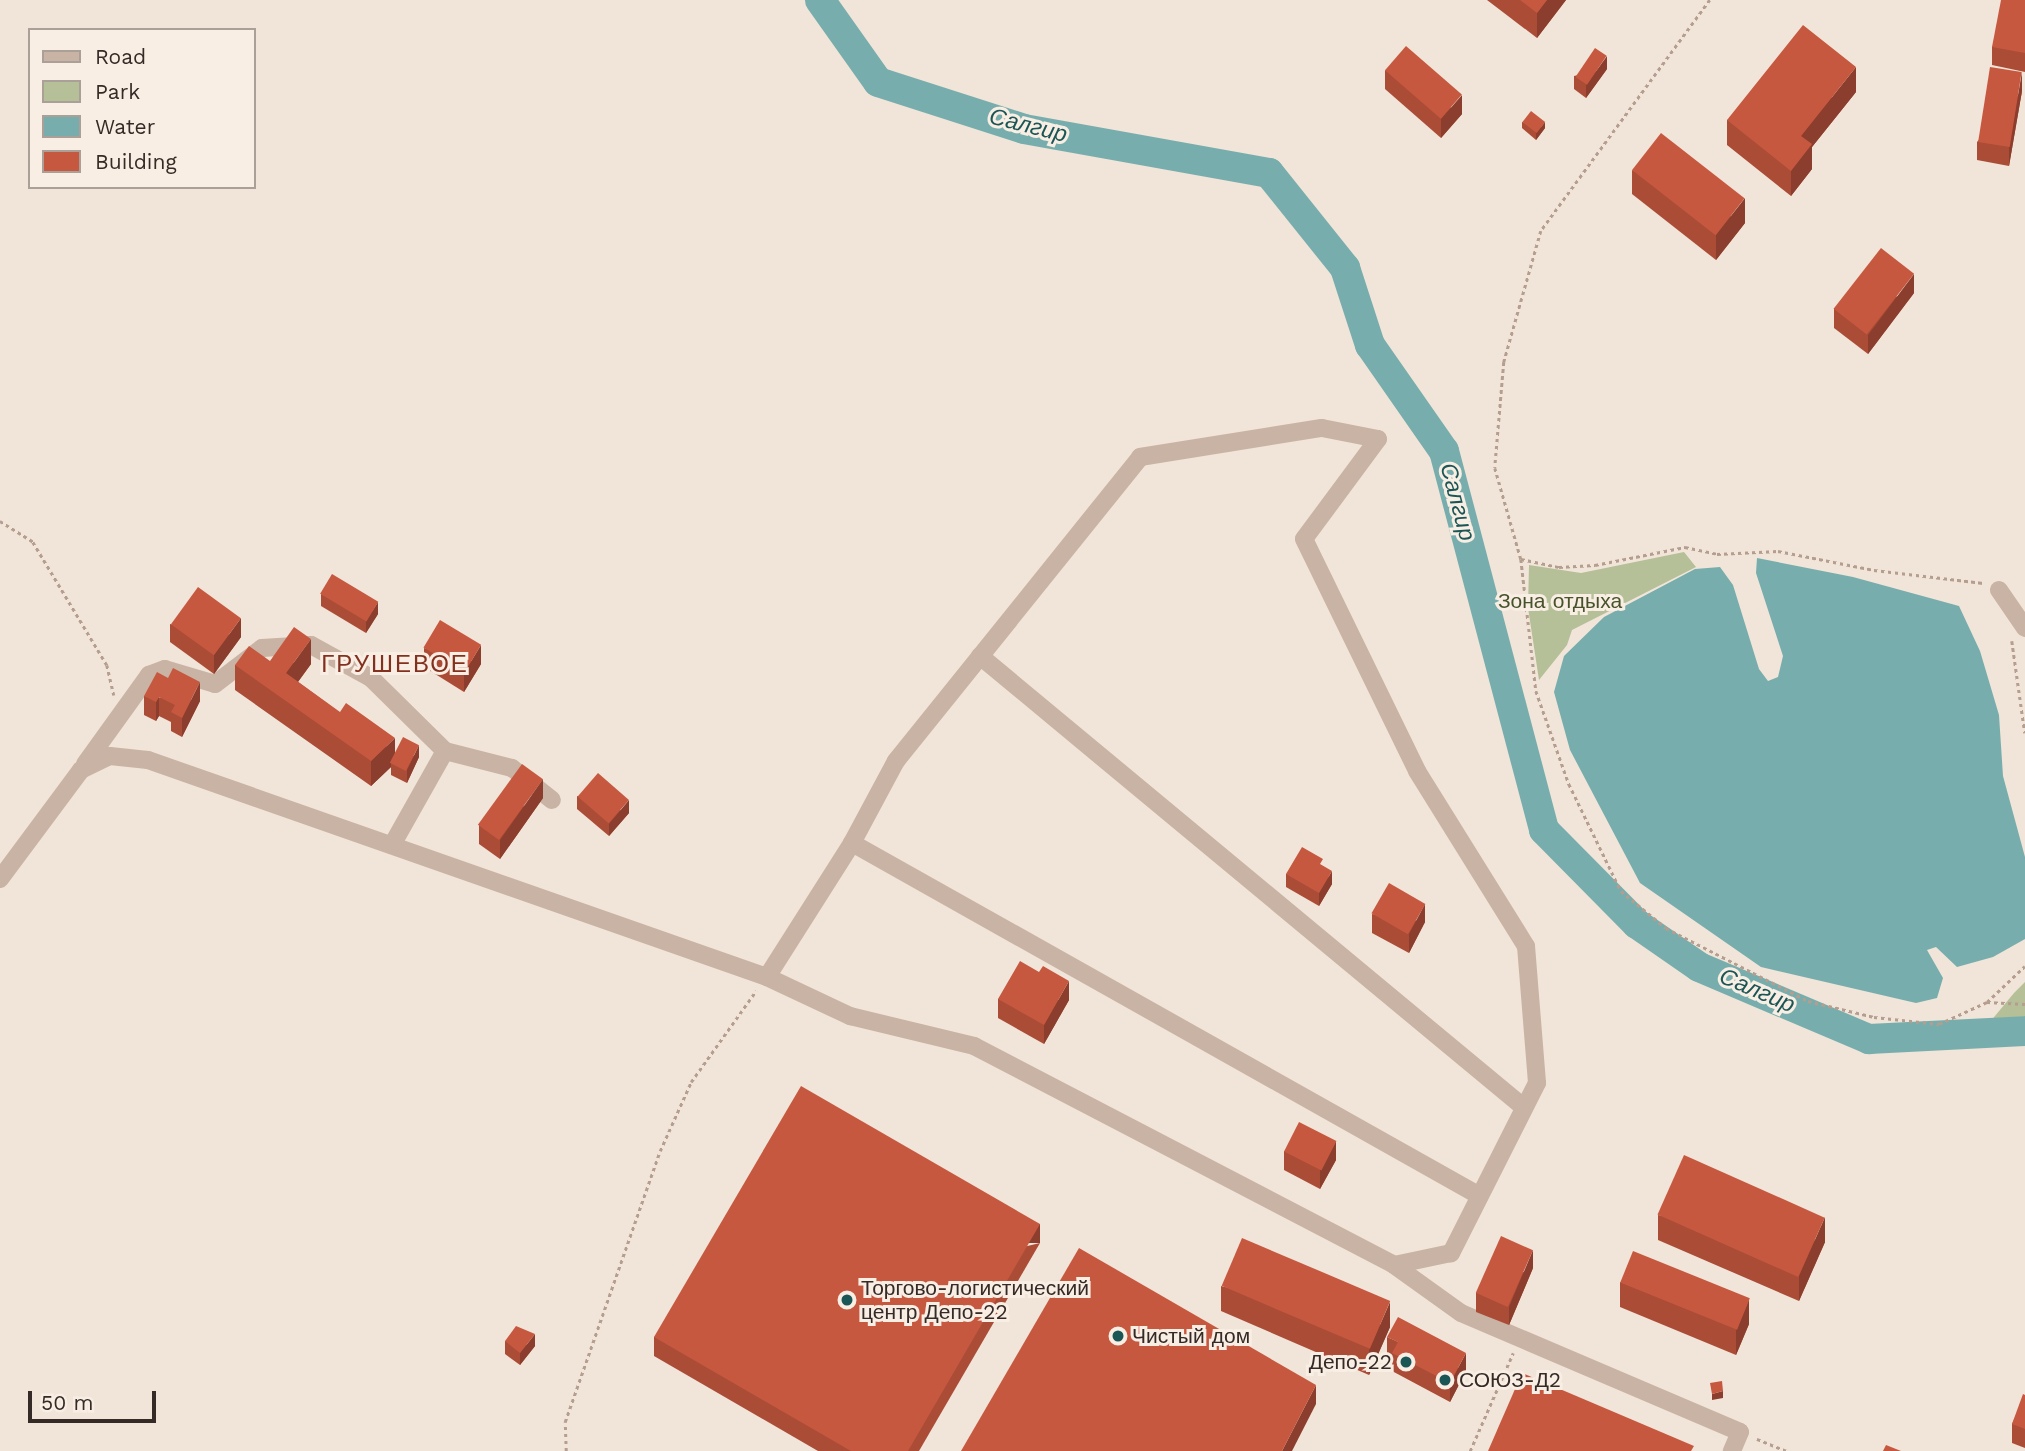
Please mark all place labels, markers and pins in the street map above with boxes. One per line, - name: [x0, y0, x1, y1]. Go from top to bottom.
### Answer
- place label: Торгово-логистический центр Депо-22: [861, 1275, 1089, 1325]
- marker: Торгово-логистический центр Депо-22: [839, 1292, 855, 1308]
- place label: Чистый дом: [1132, 1323, 1250, 1349]
- marker: Чистый дом: [1110, 1328, 1126, 1344]
- place label: Депо-22: [1309, 1349, 1392, 1375]
- marker: Депо-22: [1398, 1354, 1414, 1370]
- place label: СОЮЗ-Д2: [1459, 1367, 1561, 1393]
- marker: СОЮЗ-Д2: [1437, 1372, 1453, 1388]

